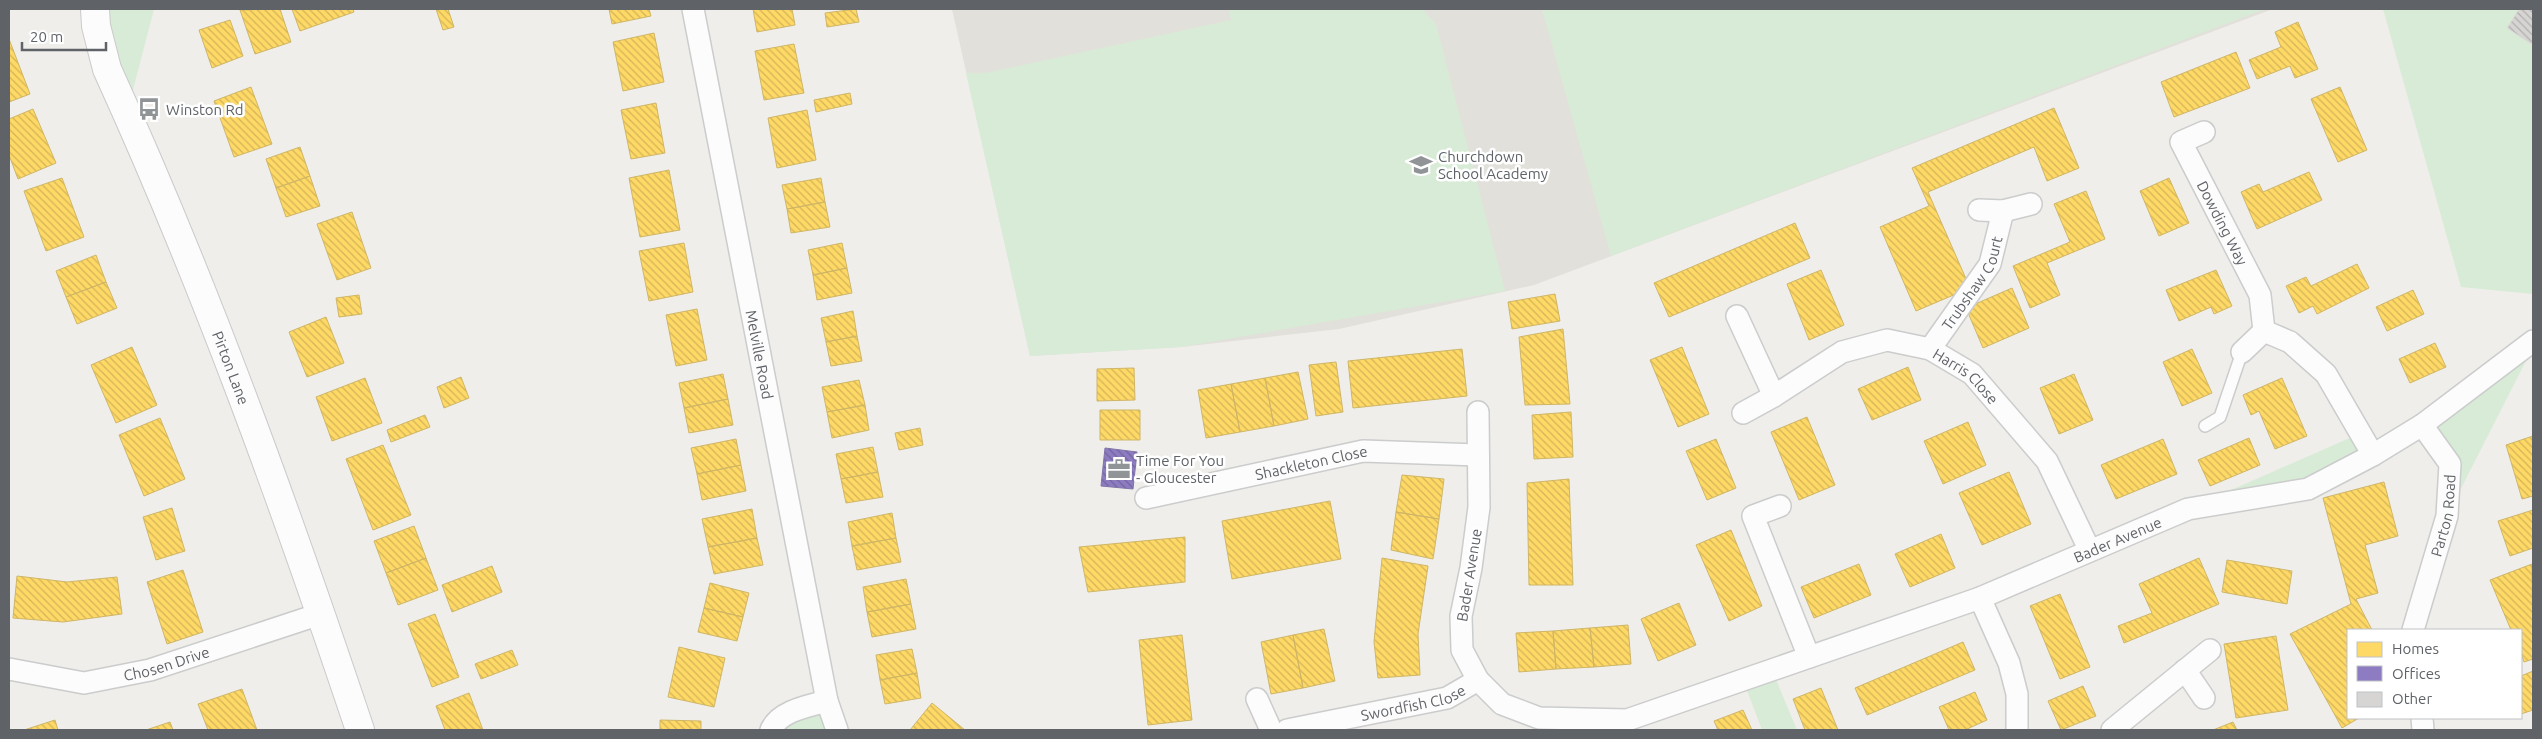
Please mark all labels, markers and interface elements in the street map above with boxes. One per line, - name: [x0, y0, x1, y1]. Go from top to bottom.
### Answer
- scale bar: [22, 20, 106, 52]
- text: 20 m: [30, 28, 63, 45]
- bus stop icon: Winston Rd: [136, 96, 162, 122]
- place label: Winston Rd: [166, 101, 244, 118]
- place label: Churchdown School Academy: [1438, 148, 1548, 182]
- school or university icon: Churchdown School Academy: [1408, 152, 1434, 178]
- street label: Dowding Way: [2194, 178, 2252, 268]
- street label: Trubshaw Court: [1938, 234, 2005, 333]
- street label: Melville Road: [743, 309, 777, 401]
- street label: Pirton Lane: [210, 329, 253, 407]
- street label: Harris Close: [1930, 344, 2002, 407]
- street label: Shackleton Close: [1253, 442, 1369, 483]
- place label: Time For You - Gloucester: [1136, 452, 1224, 486]
- office icon: Time For You - Gloucester: [1106, 456, 1132, 482]
- street label: Parton Road: [2427, 474, 2458, 558]
- street label: Bader Avenue: [2071, 513, 2164, 566]
- street label: Bader Avenue: [1453, 527, 1485, 623]
- legend: [2347, 629, 2522, 719]
- text: Homes: [2392, 640, 2439, 657]
- street label: Chosen Drive: [122, 643, 211, 684]
- text: Offices: [2392, 665, 2440, 682]
- street label: Swordfish Close: [1359, 681, 1468, 724]
- text: Other: [2392, 690, 2432, 707]

